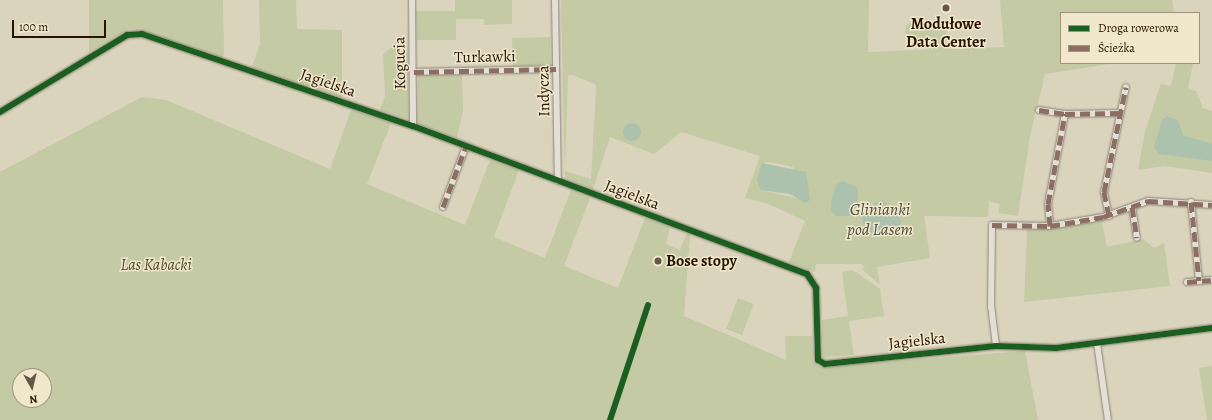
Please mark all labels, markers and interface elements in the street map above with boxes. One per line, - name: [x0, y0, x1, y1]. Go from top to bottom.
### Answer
- marker: Modułowe Data Center: [941, 3, 951, 13]
- scale bar: [14, 12, 108, 38]
- legend: [1060, 12, 1200, 64]
- place label: Modułowe Data Center: [906, 14, 986, 52]
- text: 100 m: [19, 19, 48, 35]
- text: Droga rowerowa: [1098, 20, 1179, 36]
- street label: Kogucia: [390, 36, 410, 90]
- text: Ścieżka: [1098, 40, 1135, 56]
- street label: Turkawki: [454, 47, 516, 67]
- street label: Jagielska: [298, 65, 358, 101]
- street label: Indycza: [534, 65, 554, 117]
- street label: Jagielska: [602, 176, 662, 214]
- water label: Glinianki pod Lasem: [847, 200, 913, 240]
- place label: Bose stopy: [666, 251, 737, 271]
- park label: Las Kabacki: [120, 255, 192, 275]
- marker: Bose stopy: [653, 256, 663, 266]
- street label: Jagielska: [887, 328, 947, 354]
- north arrow: [12, 368, 52, 408]
- text: N: [29, 391, 39, 407]

